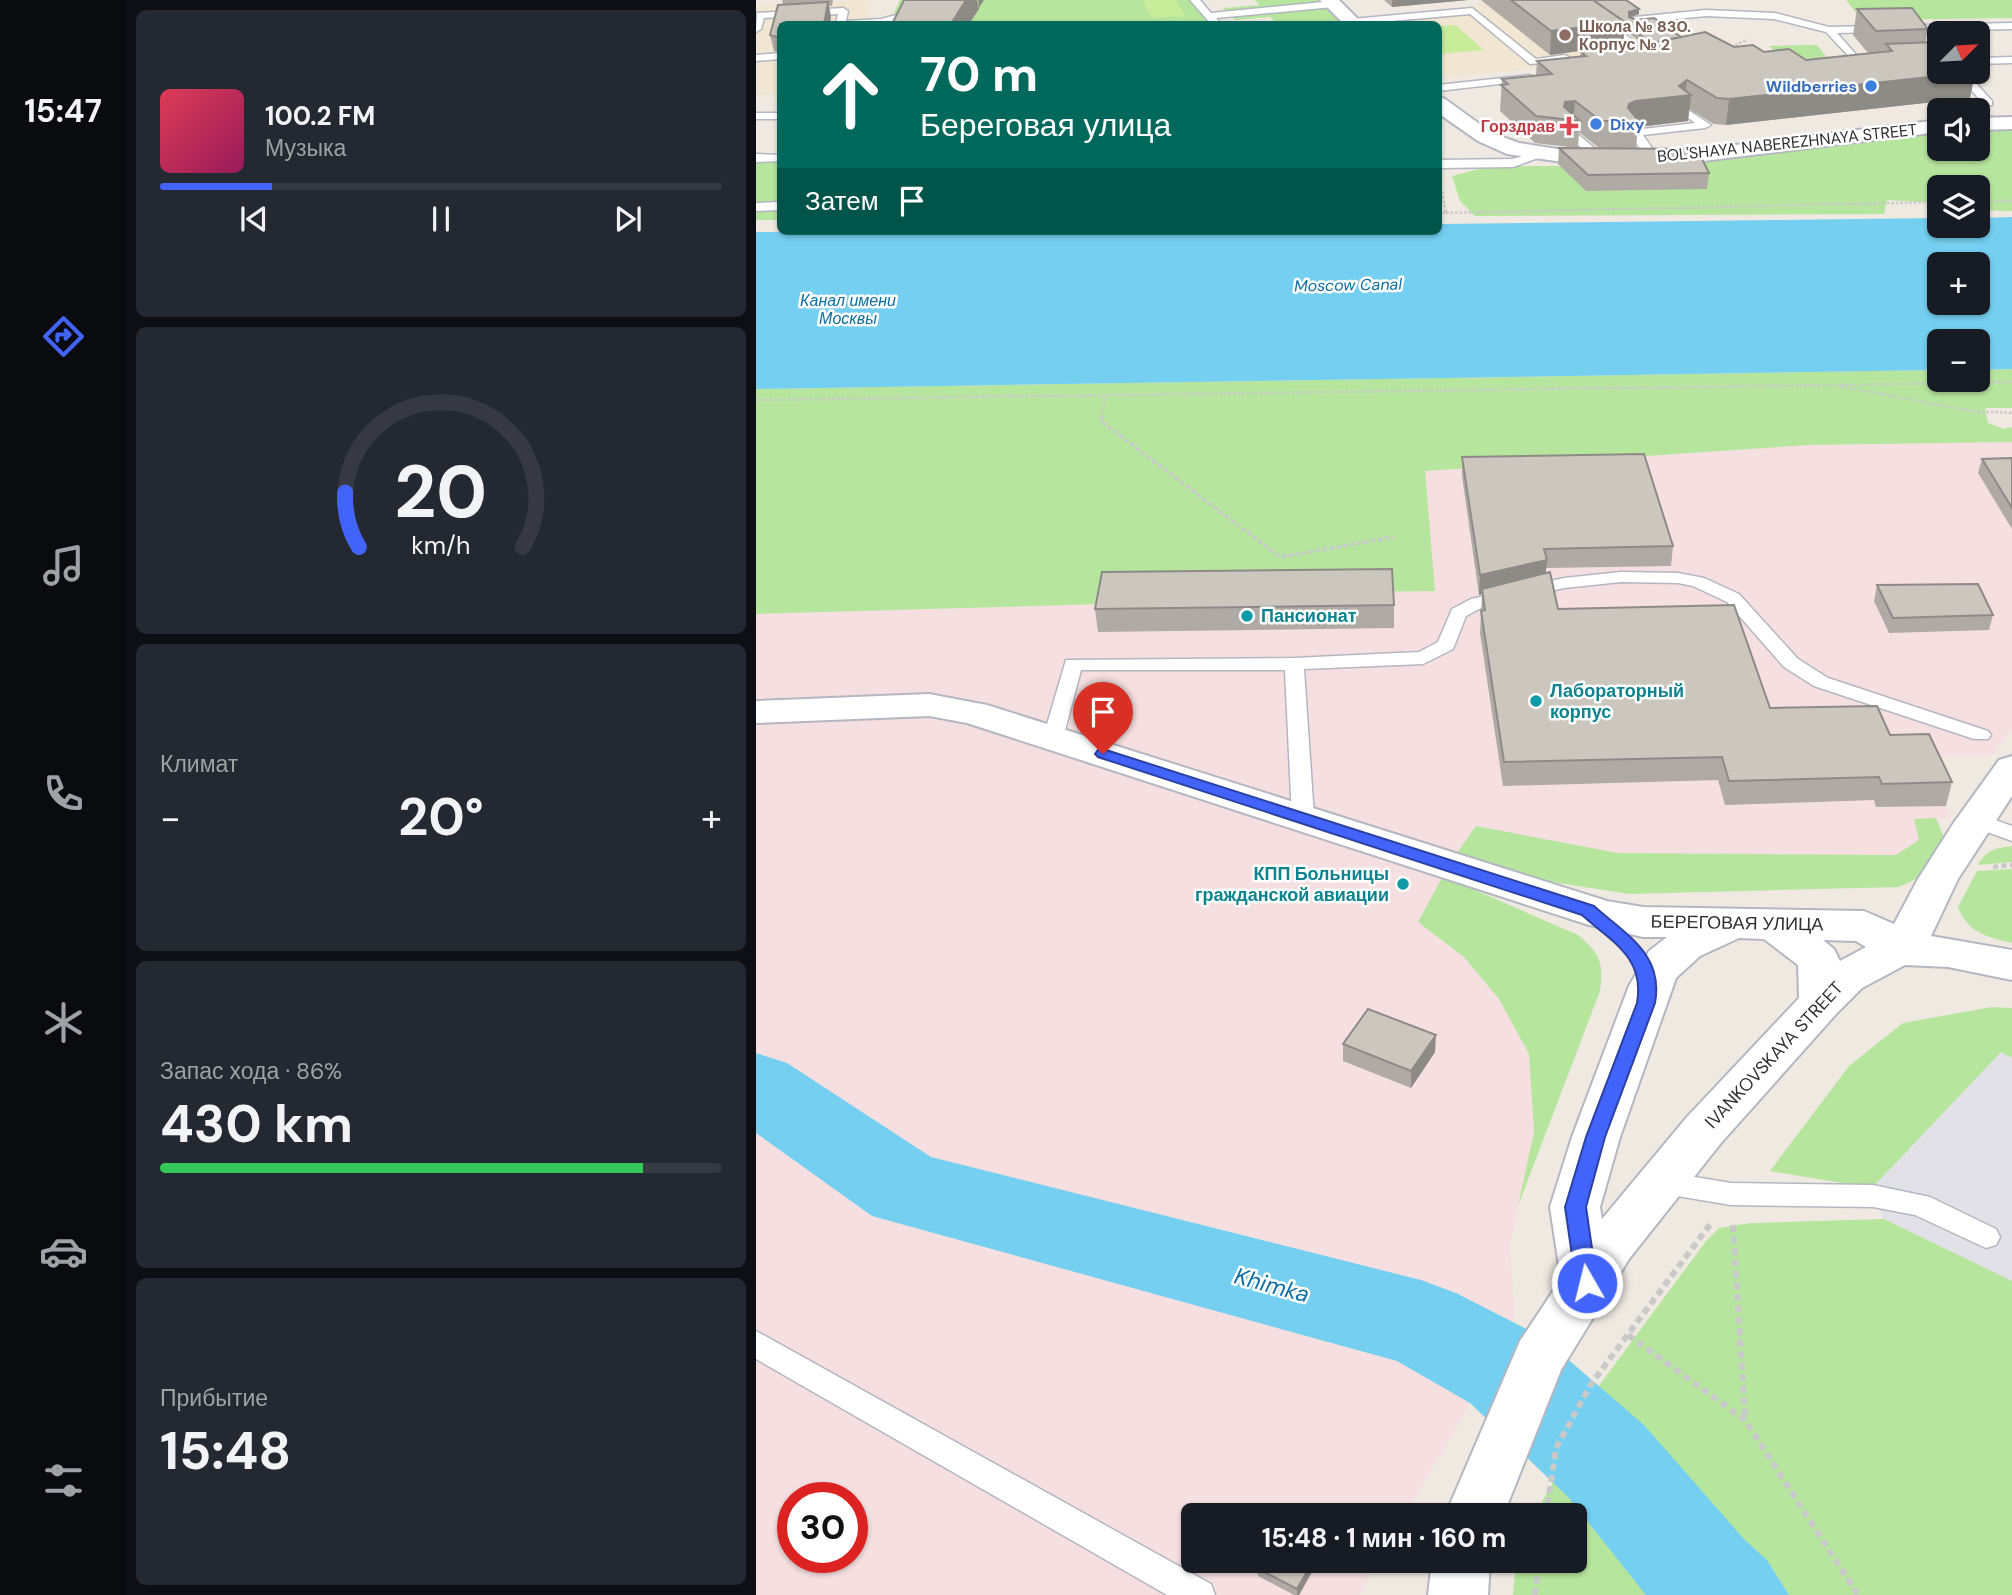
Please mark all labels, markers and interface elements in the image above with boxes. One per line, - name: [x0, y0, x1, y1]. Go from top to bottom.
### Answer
- place label: Школа № 830. Корпус № 2: [1579, 16, 1691, 55]
- north arrow: [1927, 21, 1990, 84]
- map controls: [1927, 21, 1990, 392]
- marker: Школа № 830. Корпус № 2: [1557, 27, 1573, 43]
- text: 70 m: [920, 42, 1038, 106]
- icon: ahead: [805, 49, 896, 140]
- place label: Wildberries: [1766, 76, 1857, 97]
- marker: Wildberries: [1863, 78, 1879, 94]
- text: 15:47: [24, 90, 102, 132]
- button: sound: [1927, 98, 1990, 161]
- text: 100.2 FM: [265, 99, 375, 133]
- text: Береговая улица: [920, 104, 1171, 146]
- place label: Dixy: [1610, 114, 1645, 135]
- place label: Горздрав: [1481, 116, 1555, 137]
- marker: Dixy: [1588, 116, 1604, 132]
- marker: Горздрав: [1561, 118, 1577, 134]
- street label: BOL'SHAYA NABEREZHNAYA STREET: [1656, 119, 1918, 167]
- text: Музыка: [265, 133, 346, 163]
- button: layers: [1927, 175, 1990, 238]
- icon: arrive: [893, 182, 931, 220]
- text: Затем: [805, 184, 879, 218]
- icon: previous: [235, 200, 273, 238]
- icon: pause: [422, 200, 460, 238]
- icon: next: [609, 200, 647, 238]
- button: +: [1927, 252, 1990, 315]
- water label: Moscow Canal: [1294, 274, 1402, 296]
- water label: Канал имени Москвы: [800, 290, 896, 329]
- icon: directions: [39, 312, 88, 361]
- button: −: [1927, 329, 1990, 392]
- text: 20: [395, 445, 487, 540]
- text: km/h: [411, 528, 471, 561]
- icon: music: [39, 541, 88, 590]
- place label: Пансионат: [1261, 604, 1357, 628]
- marker: Пансионат: [1239, 608, 1255, 624]
- place label: Лабораторный корпус: [1550, 679, 1684, 724]
- pin: [1073, 682, 1133, 754]
- icon: arrive: [1084, 693, 1122, 731]
- marker: Лабораторный корпус: [1528, 693, 1544, 709]
- text: Климат: [160, 749, 238, 779]
- icon: phone: [39, 769, 88, 818]
- text: 20°: [398, 783, 484, 851]
- text: −: [160, 793, 181, 843]
- text: +: [701, 793, 722, 843]
- place label: КПП Больницы гражданской авиации: [1195, 862, 1389, 907]
- marker: КПП Больницы гражданской авиации: [1395, 876, 1411, 892]
- street label: БЕРЕГОВАЯ УЛИЦА: [1650, 909, 1824, 937]
- street label: IVANKOVSKAYA STREET: [1700, 976, 1848, 1134]
- icon: climate: [39, 998, 88, 1047]
- text: Запас хода · 86%: [160, 1056, 342, 1086]
- text: 430 km: [160, 1090, 353, 1158]
- icon: car: [39, 1227, 88, 1276]
- position arrow: [1550, 1246, 1624, 1320]
- water label: Khimka: [1231, 1261, 1313, 1309]
- text: Прибытие: [160, 1383, 268, 1413]
- text: 15:48: [160, 1417, 291, 1485]
- icon: filters: [39, 1456, 88, 1505]
- speed limit sign: 30: [777, 1482, 868, 1573]
- text: 15:48 · 1 мин · 160 m: [1262, 1521, 1506, 1555]

